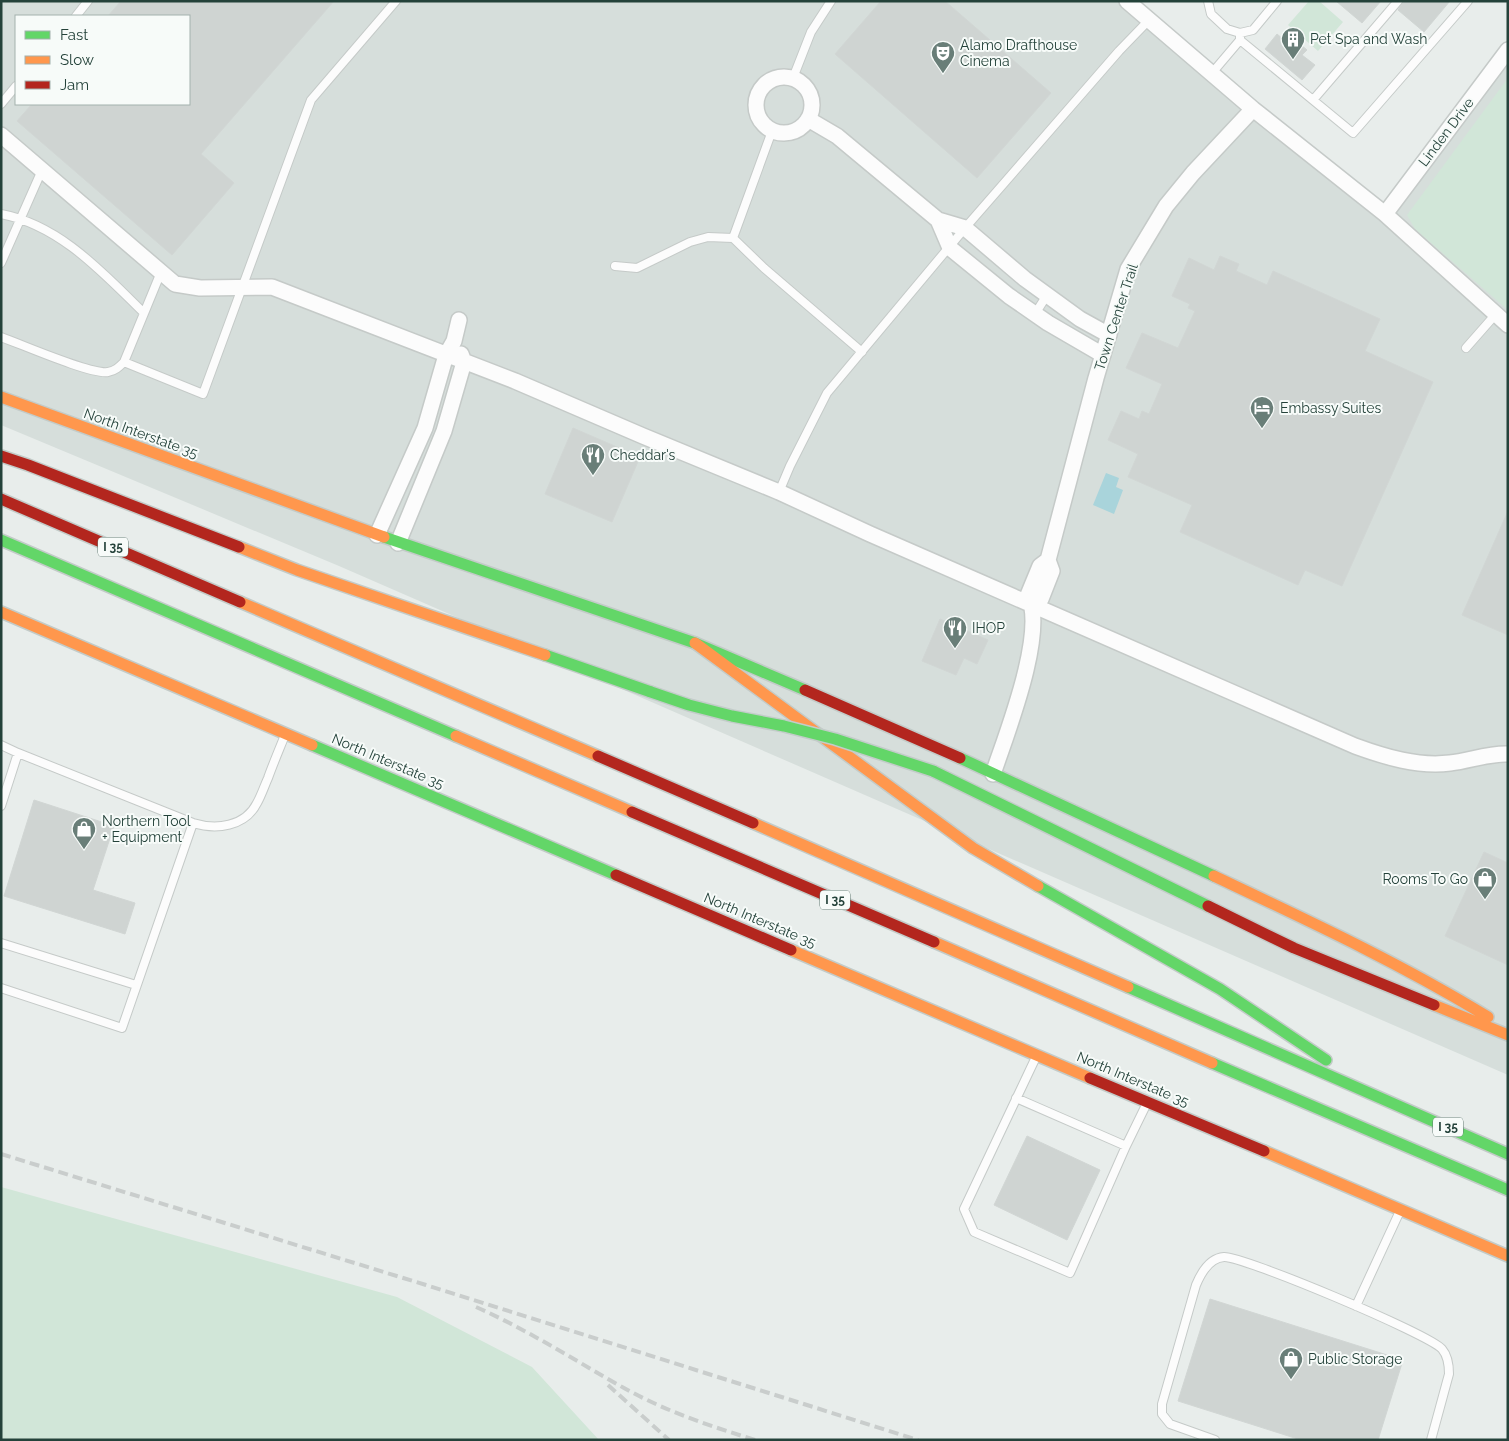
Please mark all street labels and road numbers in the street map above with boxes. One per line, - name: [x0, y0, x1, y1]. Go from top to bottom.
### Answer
- street label: Linden Drive: [1415, 95, 1477, 169]
- street label: Town Center Trail: [1091, 261, 1141, 372]
- street label: North Interstate 35: [82, 405, 201, 461]
- road number: I 35: [98, 538, 128, 556]
- street label: North Interstate 35: [330, 730, 447, 792]
- street label: North Interstate 35: [702, 889, 819, 951]
- road number: I 35: [820, 890, 850, 910]
- street label: North Interstate 35: [1075, 1048, 1192, 1110]
- road number: I 35: [1433, 1118, 1463, 1136]

